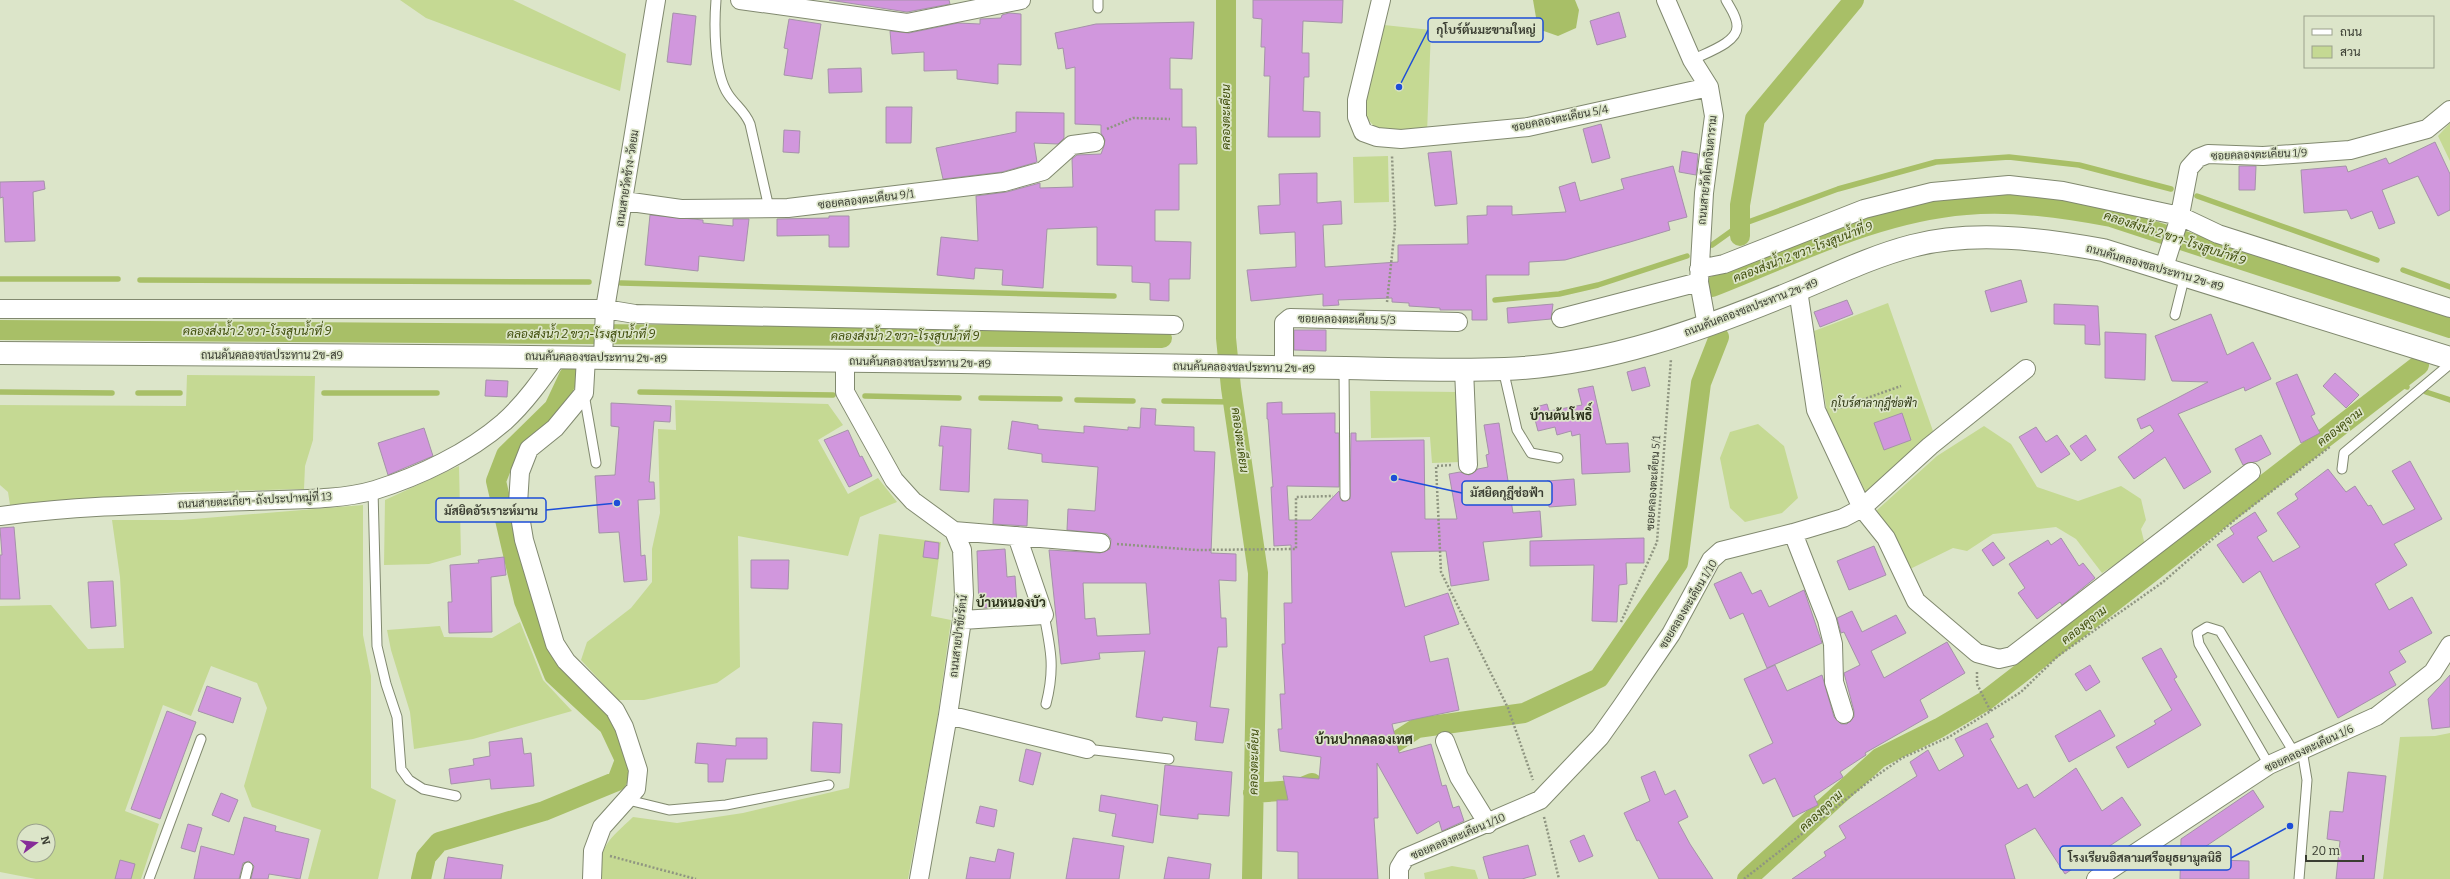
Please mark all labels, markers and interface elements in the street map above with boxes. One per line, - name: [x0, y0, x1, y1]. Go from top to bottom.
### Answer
- legend: [2304, 16, 2434, 68]
- callout: กุโบร์ต้นมะขามใหญ่: [1428, 18, 1543, 42]
- text: กุโบร์ต้นมะขามใหญ่: [1436, 22, 1536, 38]
- text: ถนน: [2340, 25, 2363, 39]
- text: สวน: [2340, 45, 2361, 59]
- water label: คลองตะเคียน: [1218, 84, 1233, 150]
- street label: ซอยคลองตะเคียน 5/4: [1510, 101, 1610, 134]
- street label: ถนนสายวัดโคกจินดาราม: [1693, 114, 1720, 225]
- street label: ถนนสายวัดช้าง-วัดยม: [612, 129, 642, 227]
- street label: ซอยคลองตะเคียน 1/9: [2210, 144, 2307, 163]
- street label: ซอยคลองตะเคียน 9/1: [817, 185, 915, 212]
- water label: คลองส่งน้ำ 2 ขวา-โรงสูบน้ำที่ 9: [2102, 205, 2249, 269]
- water label: คลองส่งน้ำ 2 ขวา-โรงสูบน้ำที่ 9: [1730, 215, 1875, 286]
- street label: ถนนคันคลองชลประทาน 2ข-ส9: [2085, 241, 2225, 293]
- street label: ถนนคันคลองชลประทาน 2ข-ส9: [1682, 275, 1820, 339]
- street label: ซอยคลองตะเคียน 5/3: [1298, 310, 1396, 327]
- water label: คลองส่งน้ำ 2 ขวา-โรงสูบน้ำที่ 9: [183, 320, 331, 339]
- water label: คลองส่งน้ำ 2 ขวา-โรงสูบน้ำที่ 9: [507, 323, 655, 342]
- water label: คลองส่งน้ำ 2 ขวา-โรงสูบน้ำที่ 9: [831, 325, 979, 344]
- street label: ถนนคันคลองชลประทาน 2ข-ส9: [201, 348, 343, 362]
- street label: ถนนคันคลองชลประทาน 2ข-ส9: [525, 349, 667, 365]
- street label: ถนนคันคลองชลประทาน 2ข-ส9: [849, 354, 991, 370]
- street label: ถนนคันคลองชลประทาน 2ข-ส9: [1173, 359, 1315, 375]
- park label: กุโบร์ศาลากุฎีช่อฟ้า: [1831, 395, 1917, 412]
- district label: บ้านต้นโพธิ์: [1530, 402, 1592, 423]
- water label: คลองคูจาม: [2314, 405, 2367, 450]
- water label: คลองตะเคียน: [1228, 406, 1253, 474]
- street label: ซอยคลองตะเคียน 5/1: [1642, 434, 1663, 531]
- callout: มัสยิดกุฎีช่อฟ้า: [1462, 481, 1552, 505]
- street label: ถนนสายตะเกี่ยฯ-ถังประปาหมู่ที่ 13: [177, 485, 332, 512]
- text: มัสยิดกุฎีช่อฟ้า: [1470, 485, 1544, 501]
- callout: มัสยิดอัรเราะห์มาน: [436, 498, 546, 522]
- text: มัสยิดอัรเราะห์มาน: [444, 503, 538, 518]
- street label: ซอยคลองตะเคียน 1/10: [1655, 556, 1720, 651]
- street label: ถนนสายป่าชัยรัตน์: [945, 594, 970, 678]
- district label: บ้านหนองบัว: [976, 594, 1046, 610]
- water label: คลองคูจาม: [2058, 603, 2111, 648]
- street label: ซอยคลองตะเคียน 1/6: [2262, 720, 2356, 775]
- water label: คลองตะเคียน: [1245, 729, 1262, 795]
- district label: บ้านปากคลองเทศ: [1315, 731, 1413, 747]
- water label: คลองคูจาม: [1797, 787, 1847, 835]
- street label: ซอยคลองตะเคียน 1/10: [1408, 809, 1507, 862]
- north arrow: [16, 823, 56, 863]
- text: N: [38, 835, 53, 847]
- scale bar: [2306, 837, 2363, 863]
- text: 20 m: [2312, 844, 2341, 858]
- callout: โรงเรียนอิสลามศรีอยุธยามูลนิธิ: [2060, 846, 2231, 870]
- text: โรงเรียนอิสลามศรีอยุธยามูลนิธิ: [2067, 850, 2222, 866]

